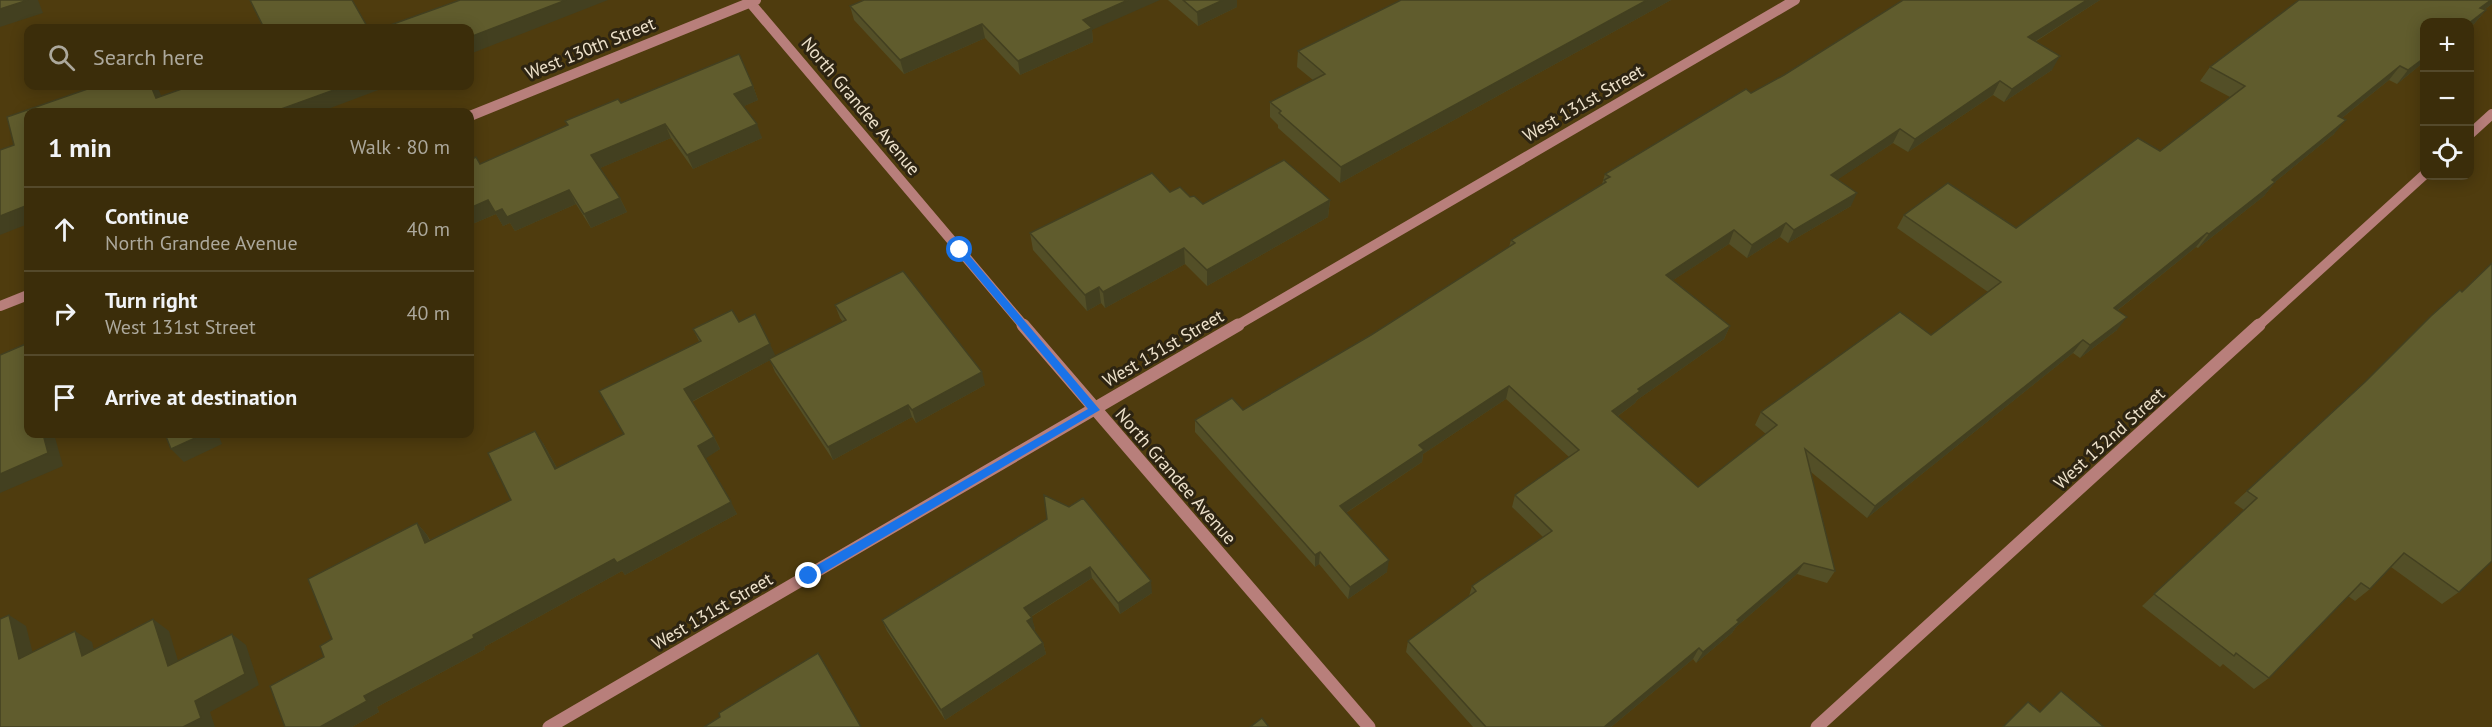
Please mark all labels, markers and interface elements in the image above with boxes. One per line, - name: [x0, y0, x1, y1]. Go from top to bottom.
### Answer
- street label: West 130th Street: [522, 12, 658, 84]
- map controls: [2420, 18, 2474, 180]
- button: +: [2420, 18, 2474, 72]
- search box: [24, 24, 474, 90]
- street label: North Grandee Avenue: [796, 32, 926, 180]
- icon: search: [45, 41, 78, 74]
- text: Search here: [93, 43, 204, 71]
- street label: West 131st Street: [1519, 59, 1647, 147]
- button: −: [2420, 72, 2474, 126]
- button: locate: [2420, 126, 2474, 180]
- text: 1 min: [48, 131, 111, 164]
- text: Walk · 80 m: [350, 134, 450, 160]
- text: Continue: [105, 202, 189, 230]
- icon: ahead: [48, 213, 81, 246]
- text: 40 m: [407, 216, 450, 242]
- text: North Grandee Avenue: [105, 230, 298, 256]
- route start: [946, 236, 972, 262]
- text: Turn right: [105, 286, 197, 314]
- icon: right: [48, 297, 81, 330]
- text: 40 m: [407, 300, 450, 326]
- street label: West 131st Street: [1099, 304, 1227, 392]
- text: West 131st Street: [105, 314, 256, 340]
- icon: arrive: [48, 381, 81, 414]
- street label: West 132nd Street: [2049, 382, 2169, 494]
- text: Arrive at destination: [105, 383, 297, 411]
- street label: North Grandee Avenue: [1110, 403, 1242, 549]
- route end: [795, 562, 821, 588]
- street label: West 131st Street: [648, 567, 776, 655]

